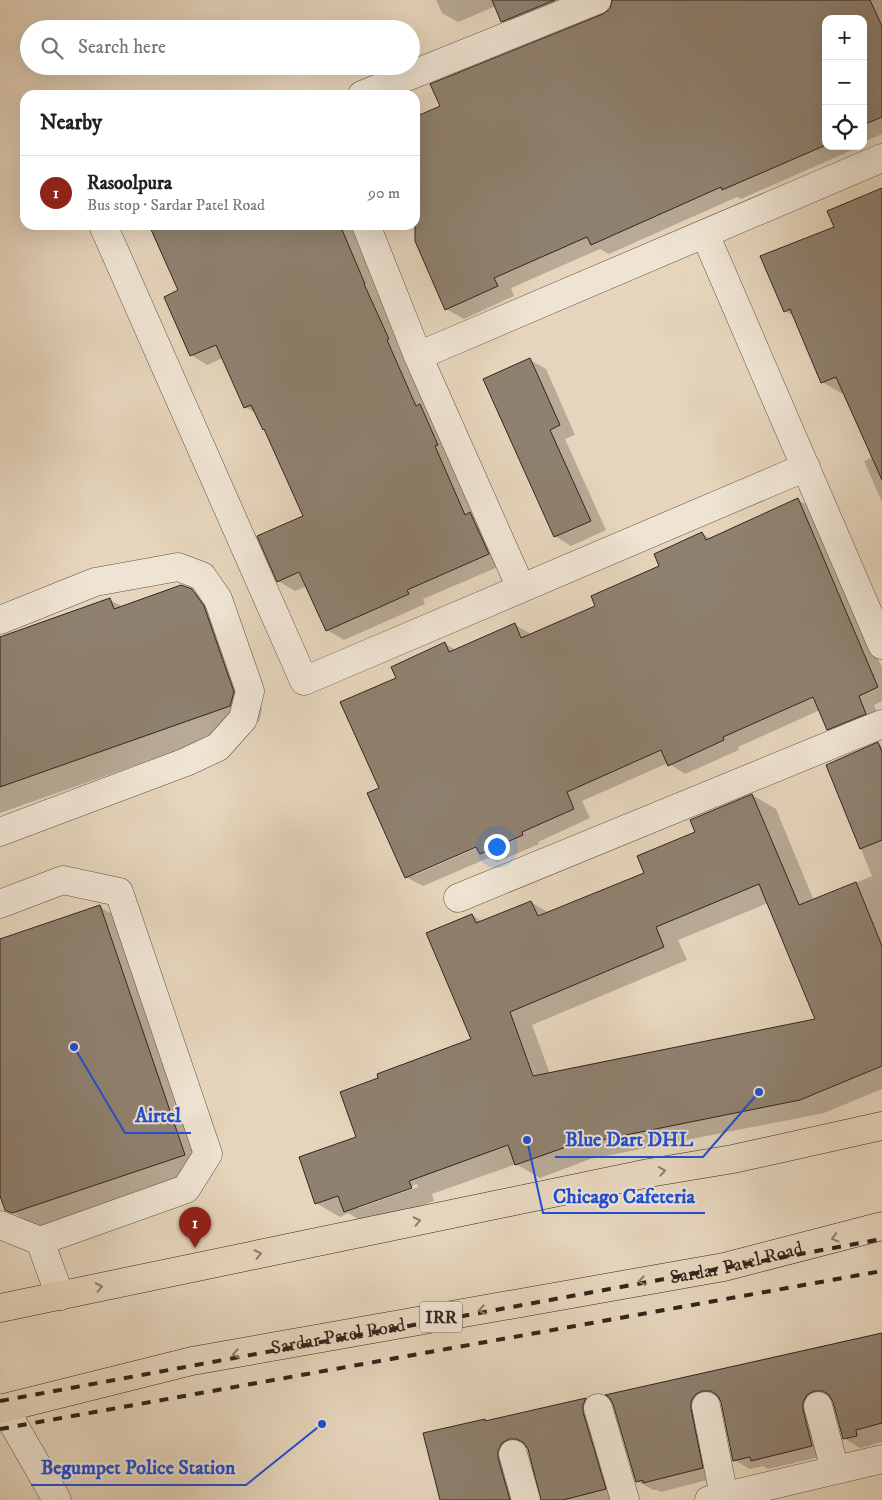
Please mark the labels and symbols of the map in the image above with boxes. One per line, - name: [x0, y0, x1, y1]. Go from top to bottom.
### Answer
- your location: [484, 834, 510, 860]
- callout: Airtel: [125, 1098, 191, 1133]
- text: Airtel: [134, 1104, 182, 1129]
- callout: Blue Dart DHL: [555, 1122, 703, 1157]
- text: Blue Dart DHL: [565, 1128, 694, 1153]
- one-way arrow: [659, 1166, 667, 1177]
- callout: Chicago Cafeteria: [543, 1178, 705, 1213]
- text: Chicago Cafeteria: [553, 1185, 695, 1210]
- pin: 1: [179, 1207, 211, 1248]
- one-way arrow: [413, 1217, 422, 1227]
- one-way arrow: [830, 1232, 839, 1243]
- street label: Sardar Patel Road: [668, 1237, 806, 1289]
- one-way arrow: [254, 1250, 263, 1260]
- one-way arrow: [638, 1276, 647, 1286]
- one-way arrow: [95, 1283, 104, 1293]
- road number: IRR: [420, 1301, 462, 1332]
- one-way arrow: [478, 1304, 487, 1314]
- street label: Sardar Patel Road: [269, 1313, 408, 1360]
- one-way arrow: [232, 1348, 241, 1358]
- callout: Begumpet Police Station: [31, 1450, 246, 1485]
- text: Begumpet Police Station: [41, 1456, 236, 1481]

